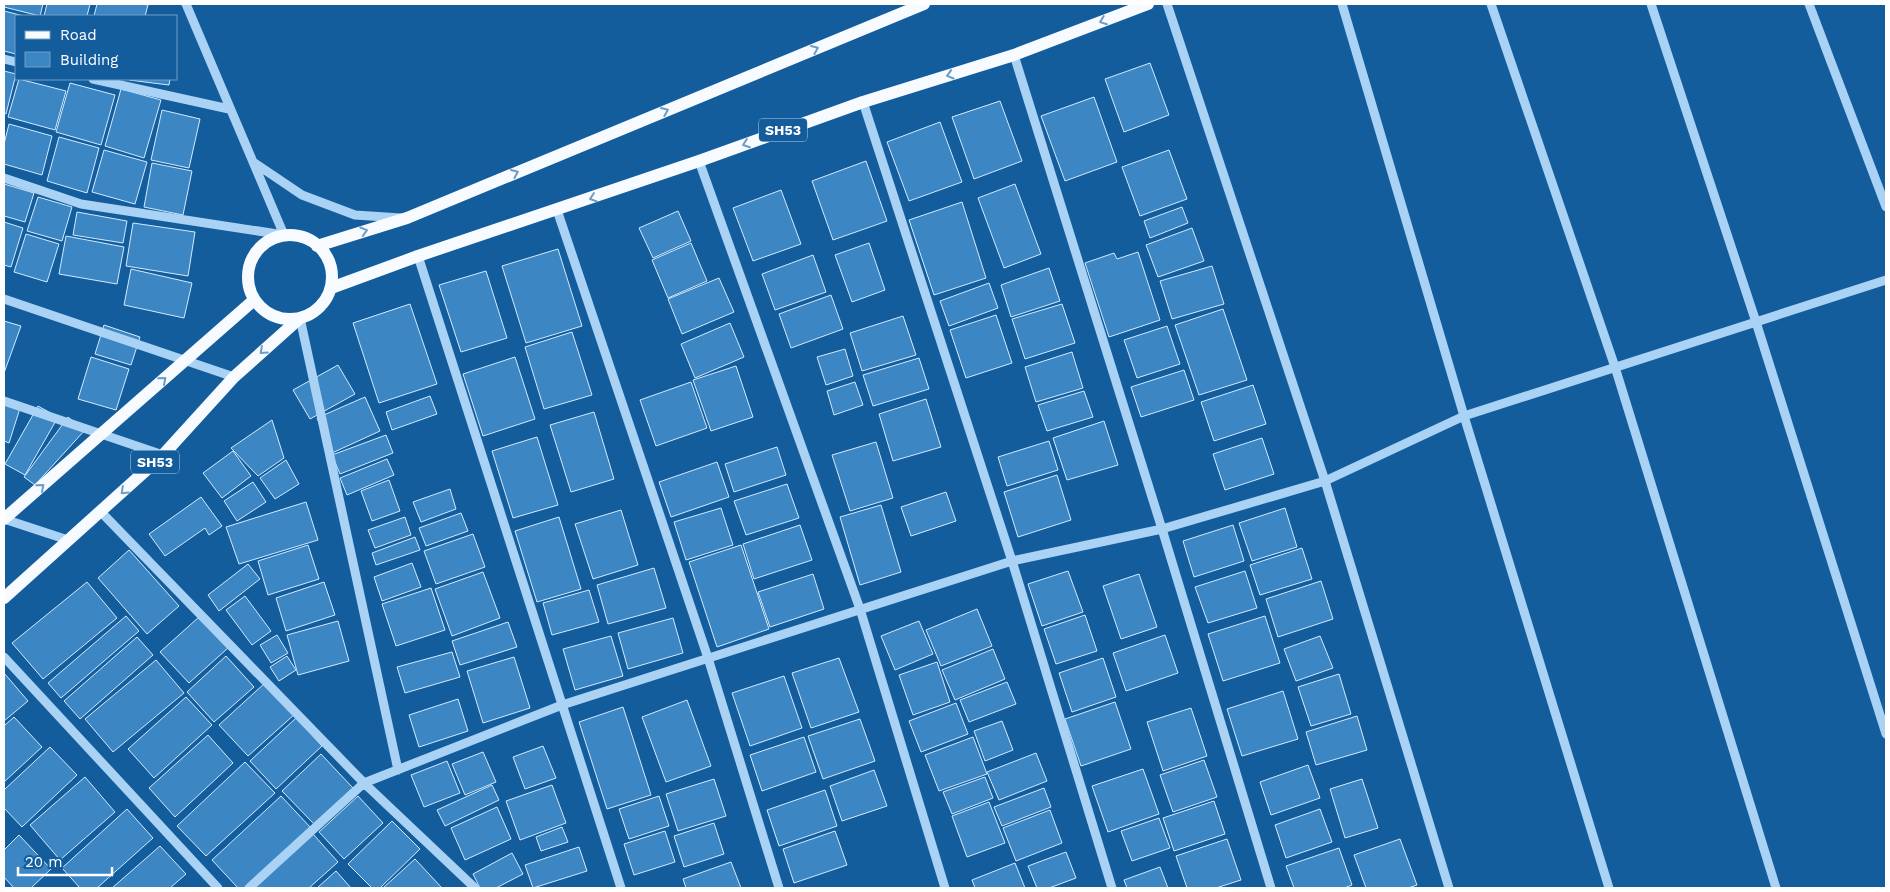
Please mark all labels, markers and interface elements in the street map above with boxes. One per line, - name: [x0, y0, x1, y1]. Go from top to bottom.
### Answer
- legend: [15, 15, 178, 80]
- one-way arrow: [1099, 15, 1108, 25]
- text: Road: [60, 26, 97, 44]
- one-way arrow: [811, 44, 819, 54]
- text: Building: [60, 51, 118, 69]
- one-way arrow: [946, 69, 954, 79]
- one-way arrow: [660, 107, 669, 117]
- road number: SH53: [759, 118, 807, 142]
- one-way arrow: [742, 138, 751, 148]
- one-way arrow: [510, 169, 519, 179]
- one-way arrow: [589, 192, 597, 202]
- one-way arrow: [359, 227, 367, 237]
- one-way arrow: [260, 345, 269, 354]
- one-way arrow: [157, 377, 166, 386]
- road number: SH53: [131, 451, 179, 474]
- one-way arrow: [35, 484, 44, 493]
- one-way arrow: [121, 485, 130, 494]
- scale bar: [18, 844, 111, 876]
- text: 20 m: [25, 853, 63, 871]

